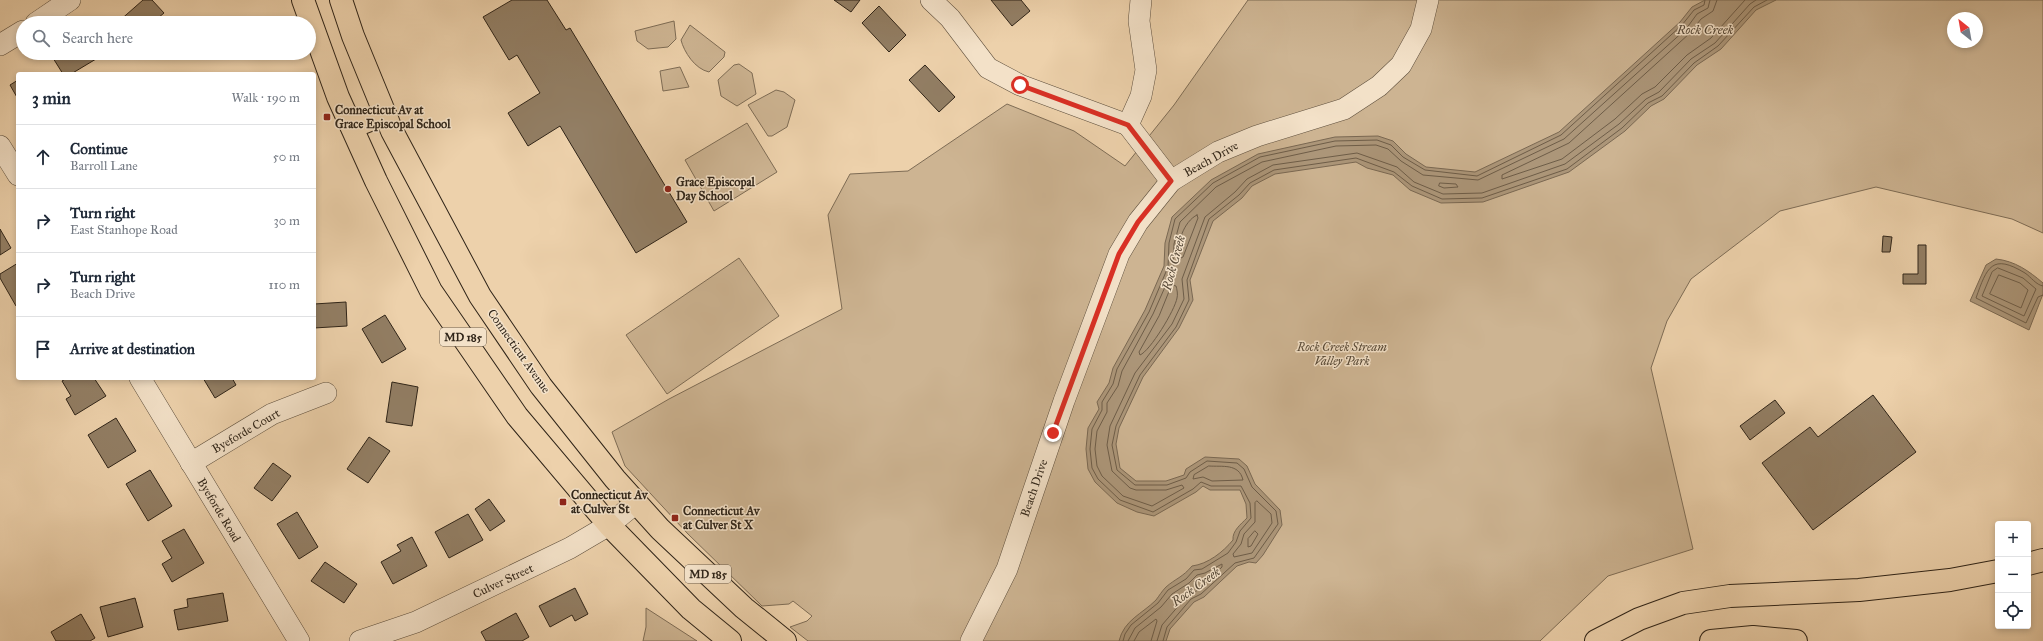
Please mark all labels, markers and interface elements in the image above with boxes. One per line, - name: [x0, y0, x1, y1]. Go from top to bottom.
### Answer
- north arrow: [1947, 12, 1983, 48]
- search box: [16, 16, 316, 60]
- water label: Rock Creek: [1676, 22, 1733, 38]
- icon: search: [30, 27, 52, 49]
- text: Search here: [62, 29, 133, 47]
- route start: [1011, 76, 1029, 94]
- text: 3 min: [32, 88, 71, 109]
- text: Walk · 190 m: [231, 90, 300, 106]
- place label: Connecticut Av at Grace Episcopal School: [335, 103, 451, 132]
- marker: Connecticut Av at Grace Episcopal School: [322, 112, 332, 122]
- street label: Beach Drive: [1181, 138, 1241, 180]
- text: Continue: [70, 140, 128, 158]
- icon: ahead: [32, 146, 54, 168]
- text: 50 m: [273, 149, 300, 165]
- text: Barroll Lane: [70, 158, 138, 174]
- place label: Grace Episcopal Day School: [676, 175, 756, 204]
- marker: Grace Episcopal Day School: [663, 184, 673, 194]
- text: Turn right: [70, 204, 135, 222]
- icon: right: [32, 210, 54, 232]
- text: 30 m: [274, 213, 300, 229]
- text: East Stanhope Road: [70, 222, 178, 238]
- water label: Rock Creek: [1159, 233, 1189, 293]
- text: Turn right: [70, 268, 135, 286]
- icon: right: [32, 274, 54, 296]
- text: 110 m: [268, 277, 300, 293]
- text: Beach Drive: [70, 286, 135, 302]
- street label: Connecticut Avenue: [485, 306, 553, 396]
- road number: MD 185: [440, 328, 486, 346]
- icon: arrive: [32, 338, 54, 360]
- text: Arrive at destination: [70, 340, 195, 358]
- park label: Rock Creek Stream Valley Park: [1296, 340, 1387, 368]
- street label: Byeforde Court: [210, 406, 283, 456]
- route end: [1044, 424, 1062, 442]
- street label: Beach Drive: [1018, 457, 1050, 519]
- street label: Byeforde Road: [194, 476, 244, 544]
- place label: Connecticut Av at Culver St: [571, 488, 649, 516]
- marker: Connecticut Av at Culver St: [558, 497, 568, 507]
- place label: Connecticut Av at Culver St X: [683, 504, 761, 532]
- marker: Connecticut Av at Culver St X: [670, 513, 680, 523]
- map controls: [1995, 521, 2031, 629]
- button: +: [1995, 521, 2031, 557]
- button: −: [1995, 557, 2031, 593]
- street label: Culver Street: [471, 561, 536, 601]
- water label: Rock Creek: [1168, 564, 1224, 611]
- road number: MD 185: [685, 565, 731, 583]
- button: locate: [1995, 593, 2031, 629]

